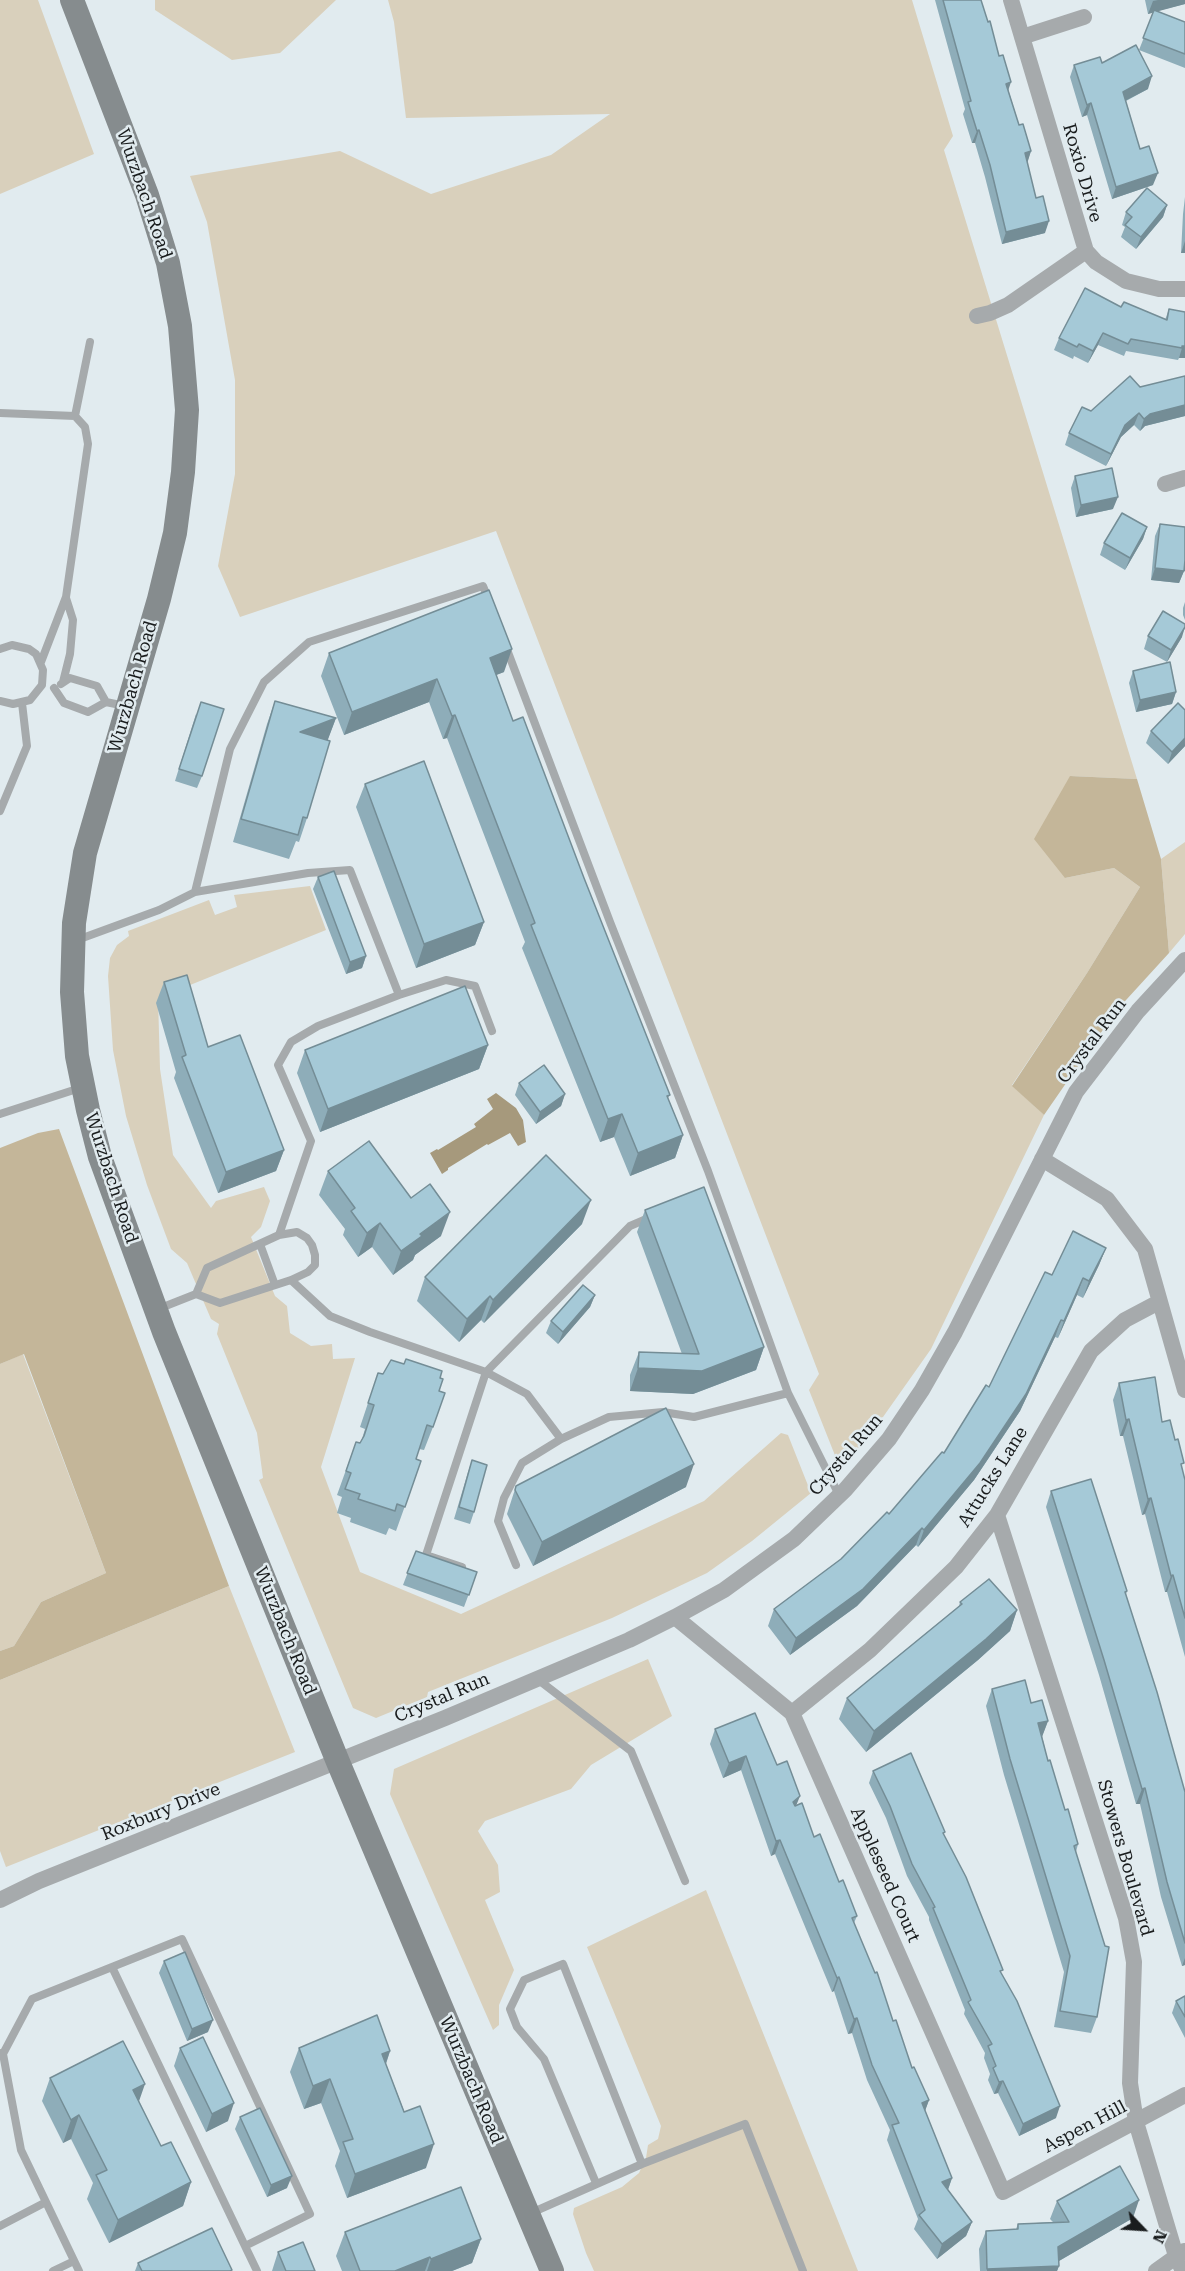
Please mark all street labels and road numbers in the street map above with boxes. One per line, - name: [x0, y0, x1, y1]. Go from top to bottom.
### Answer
- street label: Roxio Drive: [1058, 121, 1106, 225]
- street label: Wurzbach Road: [112, 126, 176, 262]
- street label: Wurzbach Road: [104, 618, 162, 756]
- street label: Crystal Run: [1053, 994, 1131, 1088]
- street label: Wurzbach Road: [80, 1110, 142, 1246]
- street label: Crystal Run: [805, 1410, 887, 1500]
- street label: Attucks Lane: [954, 1423, 1032, 1531]
- street label: Wurzbach Road: [249, 1564, 321, 1698]
- street label: Crystal Run: [391, 1668, 493, 1728]
- street label: Stowers Boulevard: [1092, 1777, 1158, 1939]
- street label: Roxbury Drive: [98, 1778, 224, 1846]
- street label: Appleseed Court: [846, 1804, 924, 1946]
- street label: Wurzbach Road: [434, 2013, 508, 2147]
- street label: Aspen Hill: [1040, 2096, 1130, 2158]

